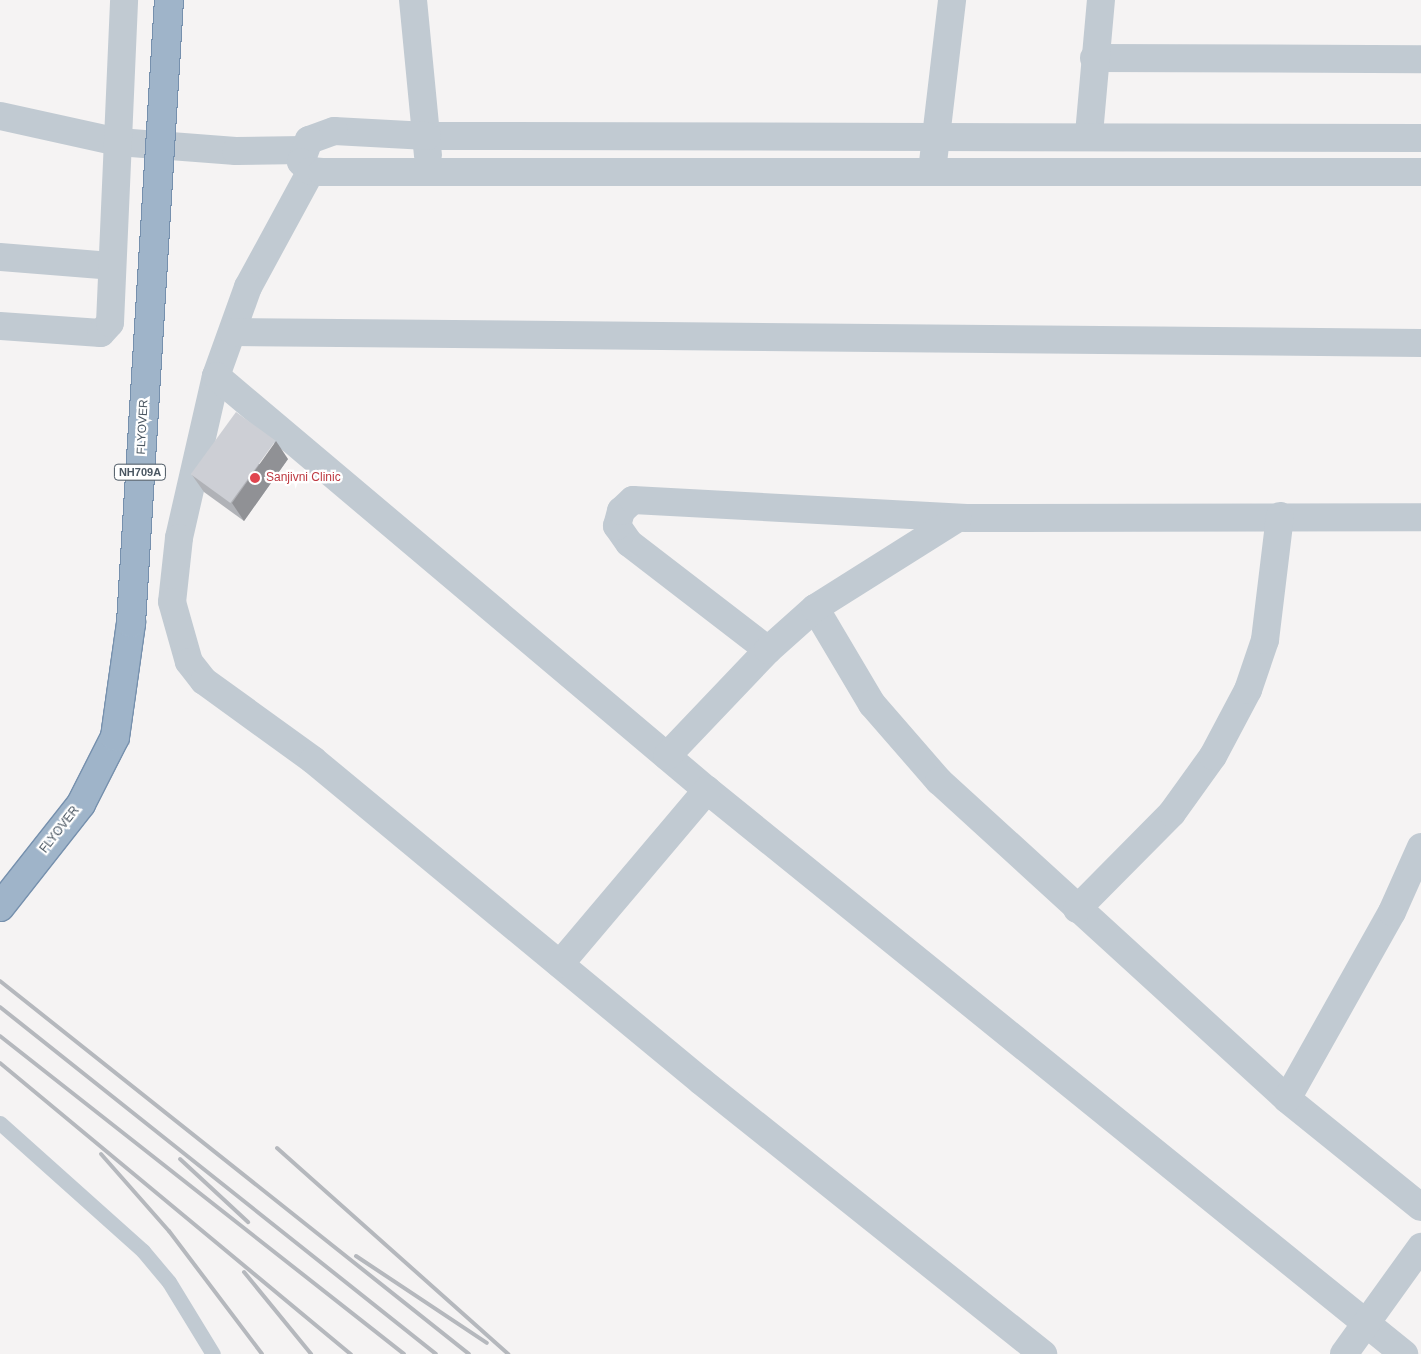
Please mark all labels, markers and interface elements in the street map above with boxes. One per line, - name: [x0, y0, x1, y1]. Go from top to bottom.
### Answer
- street label: FLYOVER: [134, 399, 152, 455]
- road number: NH709A: [114, 464, 166, 481]
- marker: Sanjivni Clinic: [248, 471, 262, 485]
- place label: Sanjivni Clinic: [266, 471, 341, 485]
- street label: FLYOVER: [37, 804, 83, 856]

